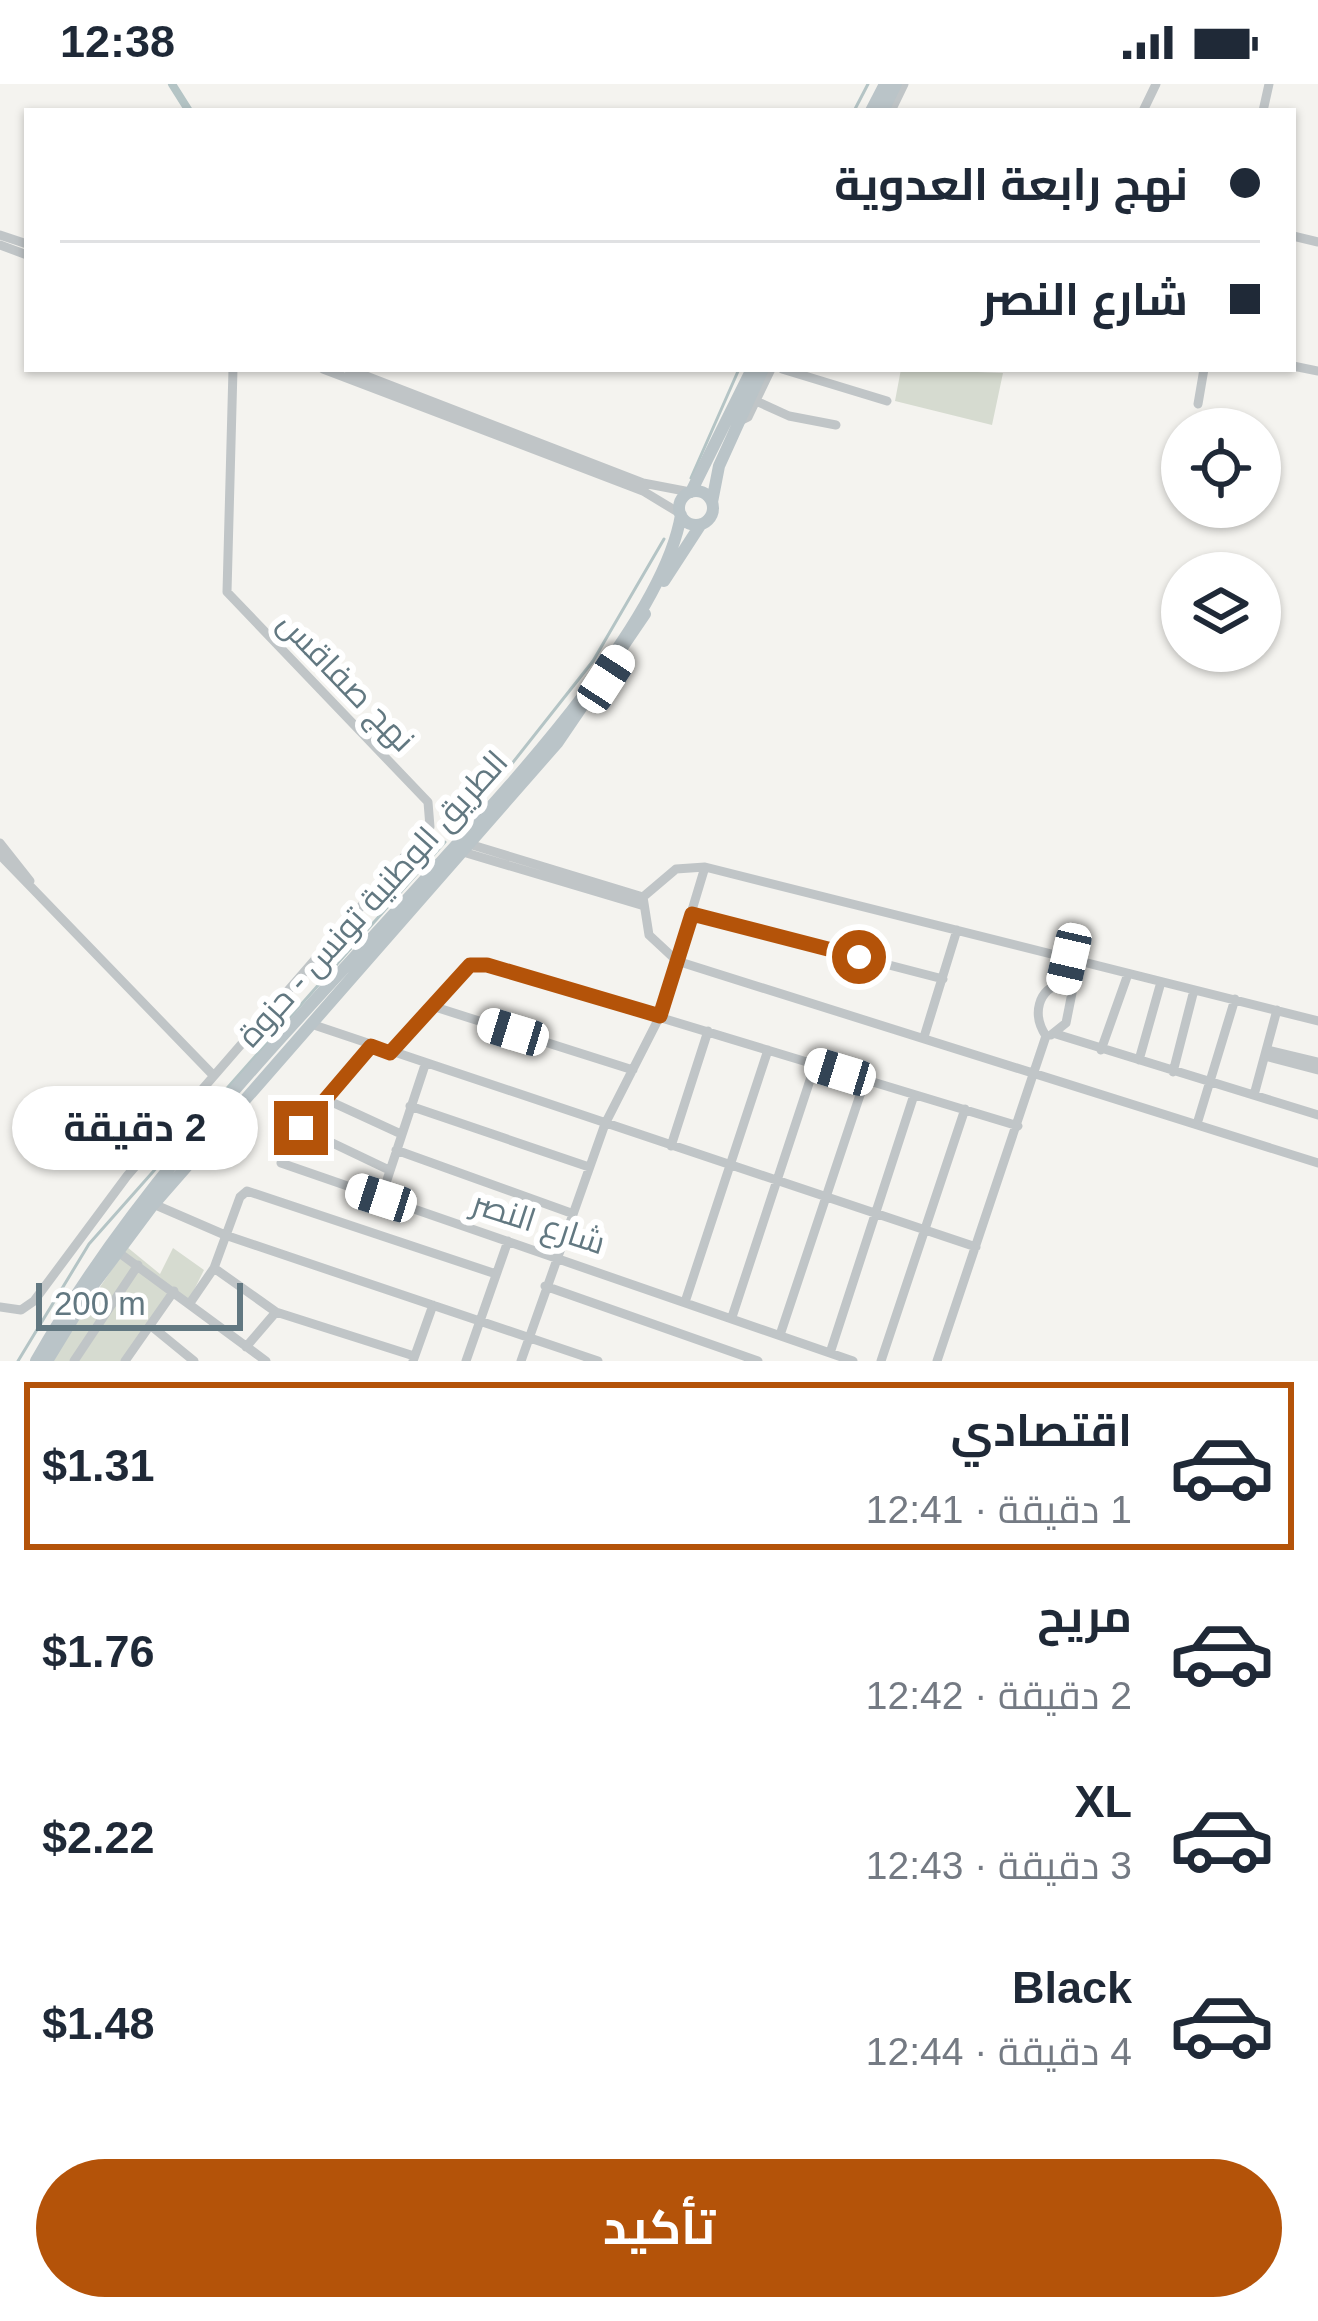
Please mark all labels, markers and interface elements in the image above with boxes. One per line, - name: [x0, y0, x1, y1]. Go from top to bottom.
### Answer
- text: 12:38: [60, 16, 175, 67]
- text: نهج رابعة العدوية: [834, 159, 1188, 210]
- text: شارع النصر: [982, 274, 1188, 325]
- map controls: [1161, 408, 1281, 672]
- button: locate: [1161, 408, 1281, 528]
- button: layers: [1161, 552, 1281, 672]
- street label: نهج صفاقس: [268, 604, 422, 762]
- car: [571, 639, 641, 719]
- street label: الطريق الوطنية تونس - حزوة: [230, 743, 516, 1055]
- car: [1043, 920, 1095, 998]
- route start: [832, 930, 886, 984]
- car: [473, 1004, 553, 1060]
- car: [800, 1044, 880, 1100]
- callout: 2 دقيقة: [13, 1086, 259, 1170]
- route end: [274, 1101, 328, 1155]
- text: 2 دقيقة: [64, 1106, 206, 1149]
- car: [341, 1170, 421, 1226]
- street label: شارع النصر: [465, 1183, 610, 1265]
- scale bar: [36, 1277, 243, 1330]
- text: 200 m: [54, 1285, 146, 1322]
- text: اقتصادي: [951, 1405, 1132, 1456]
- icon: car: [1168, 1412, 1276, 1520]
- text: $1.31: [42, 1440, 155, 1491]
- text: 1 دقيقة · 12:41: [866, 1488, 1132, 1531]
- text: مريح: [1037, 1591, 1132, 1642]
- icon: car: [1168, 1598, 1276, 1706]
- text: $1.76: [42, 1626, 155, 1677]
- text: 2 دقيقة · 12:42: [866, 1674, 1132, 1717]
- text: XL: [1074, 1776, 1132, 1827]
- icon: car: [1168, 1784, 1276, 1892]
- text: $2.22: [42, 1812, 155, 1863]
- text: 3 دقيقة · 12:43: [866, 1844, 1132, 1887]
- text: Black: [1012, 1962, 1132, 2013]
- icon: car: [1168, 1970, 1276, 2078]
- text: $1.48: [42, 1998, 155, 2049]
- text: 4 دقيقة · 12:44: [866, 2030, 1132, 2073]
- button: تأكيد: [36, 2159, 1282, 2297]

